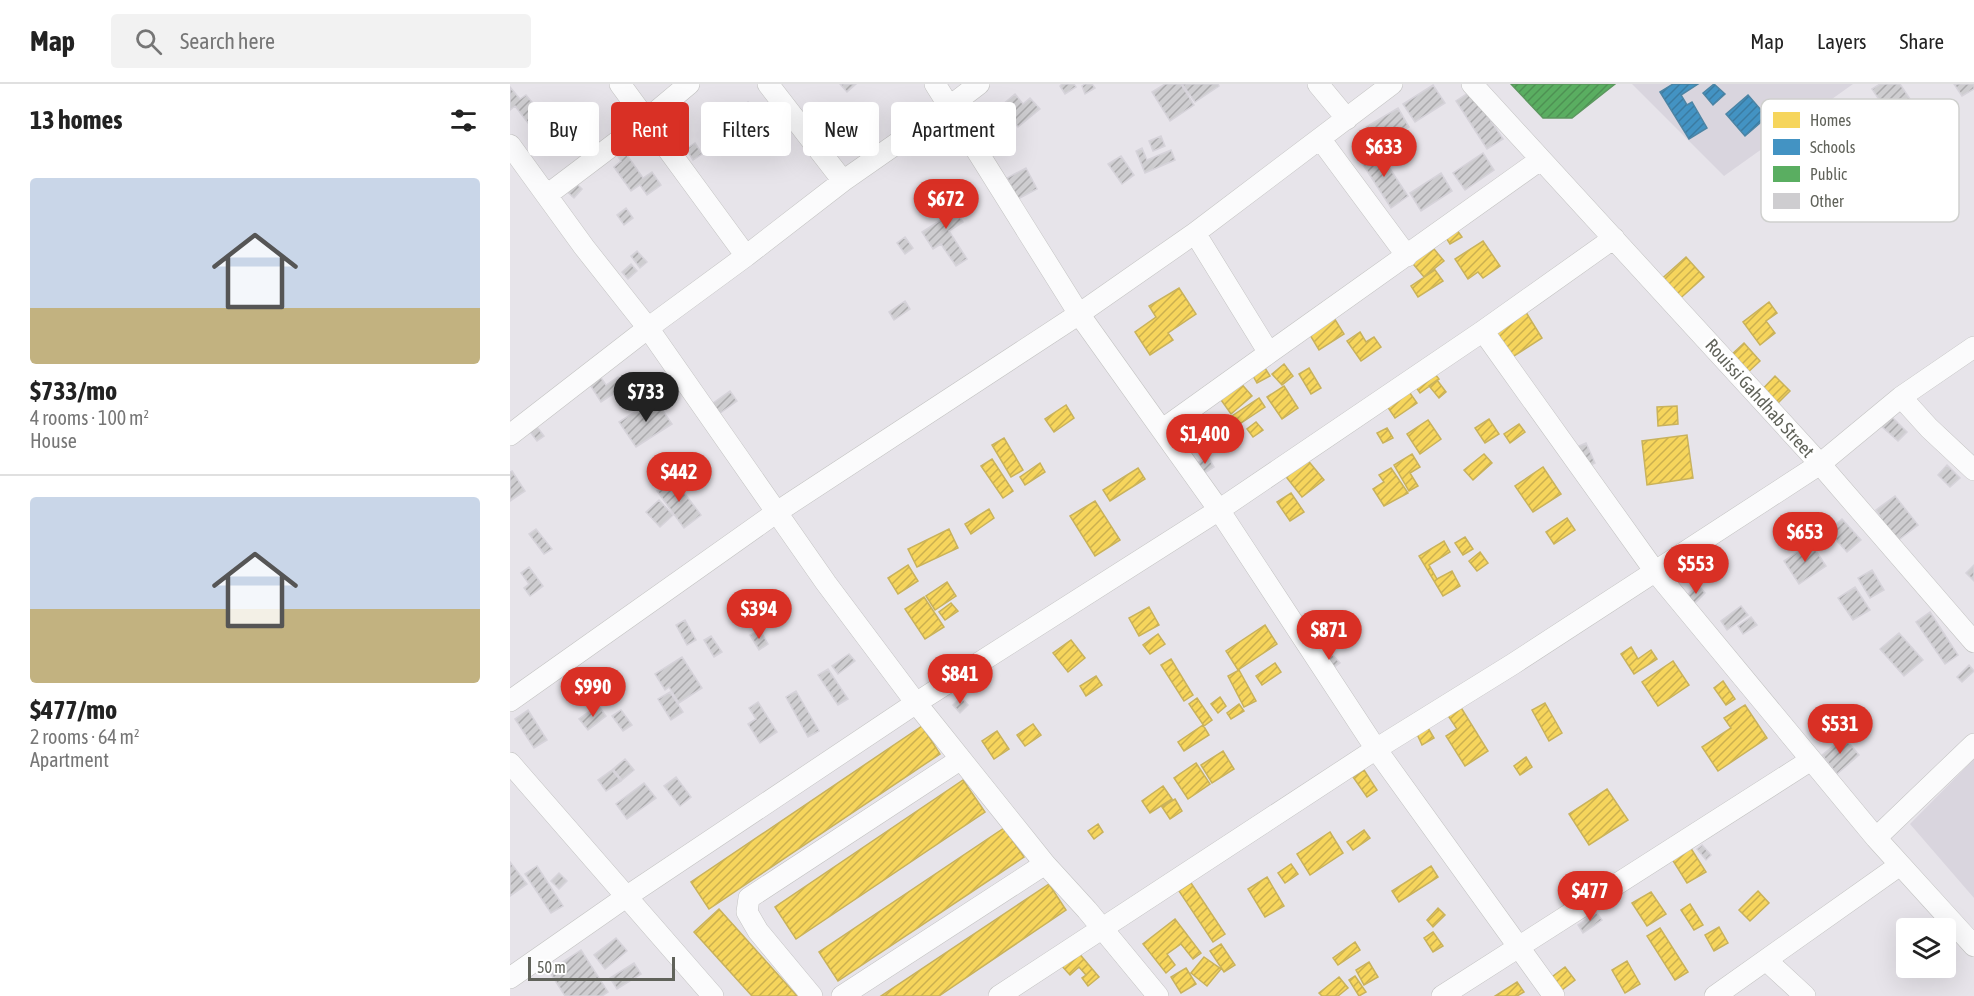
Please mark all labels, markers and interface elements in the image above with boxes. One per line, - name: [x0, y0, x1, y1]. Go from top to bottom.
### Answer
- search box: [111, 14, 531, 68]
- text: Map: [30, 25, 75, 57]
- icon: search: [132, 25, 165, 58]
- text: Search here: [180, 28, 275, 54]
- text: Map: [1750, 29, 1784, 53]
- text: Layers: [1817, 29, 1867, 53]
- text: Share: [1900, 29, 1944, 53]
- legend: [1761, 99, 1959, 222]
- chip: Buy: [528, 102, 599, 156]
- chip: Rent: [611, 102, 689, 156]
- chip: Filters: [701, 102, 791, 156]
- chip: New: [803, 102, 879, 156]
- chip: Apartment: [891, 102, 1016, 156]
- icon: filters: [447, 104, 480, 137]
- text: 13 homes: [30, 105, 123, 135]
- text: Homes: [1810, 111, 1852, 129]
- pin: $633: [1348, 127, 1420, 178]
- text: $633: [1366, 135, 1402, 158]
- text: Schools: [1810, 138, 1856, 156]
- text: Public: [1810, 165, 1847, 183]
- pin: $672: [910, 179, 982, 230]
- text: $672: [928, 187, 964, 210]
- text: Other: [1810, 192, 1844, 210]
- icon: home: [201, 217, 309, 325]
- street label: Rouissi Gahdhab Street: [1701, 334, 1819, 462]
- pin: $733: [610, 372, 682, 423]
- text: $733/mo: [30, 376, 117, 406]
- text: $733: [628, 380, 664, 403]
- text: 4 rooms · 100 m²: [30, 406, 149, 429]
- pin: $1,400: [1156, 414, 1254, 465]
- text: $1,400: [1180, 422, 1230, 445]
- text: House: [30, 429, 77, 452]
- pin: $442: [643, 452, 715, 503]
- text: $442: [661, 460, 697, 483]
- pin: $653: [1769, 512, 1841, 563]
- text: $653: [1787, 520, 1823, 543]
- icon: home: [201, 536, 309, 644]
- pin: $553: [1660, 544, 1732, 595]
- text: $553: [1678, 552, 1714, 575]
- pin: $394: [723, 589, 795, 640]
- text: $394: [741, 597, 777, 620]
- pin: $871: [1293, 610, 1365, 661]
- text: $871: [1311, 618, 1347, 641]
- pin: $841: [924, 654, 996, 705]
- text: $841: [942, 662, 978, 685]
- pin: $990: [557, 667, 629, 718]
- text: $990: [575, 675, 611, 698]
- text: $477/mo: [30, 695, 117, 725]
- pin: $531: [1804, 704, 1876, 755]
- text: $531: [1822, 712, 1858, 735]
- text: 2 rooms · 64 m²: [30, 725, 140, 748]
- text: Apartment: [30, 748, 109, 771]
- pin: $477: [1554, 871, 1626, 922]
- text: $477: [1572, 879, 1608, 902]
- map controls: [1896, 918, 1956, 978]
- button: layers: [1896, 918, 1956, 978]
- scale bar: [528, 954, 675, 982]
- text: 50 m: [537, 958, 566, 976]

